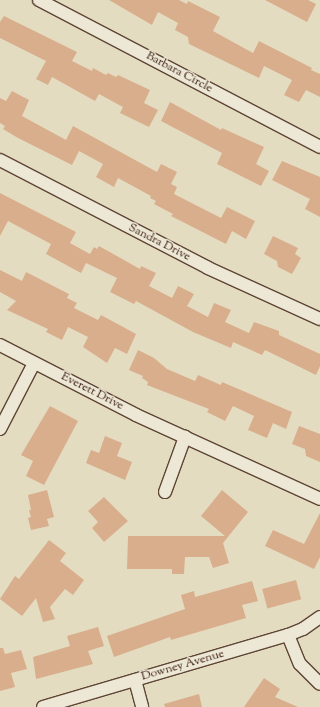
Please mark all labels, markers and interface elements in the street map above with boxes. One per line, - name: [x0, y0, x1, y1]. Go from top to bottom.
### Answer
- street label: Barbara Circle: [143, 49, 215, 97]
- street label: Sandra Drive: [126, 221, 192, 265]
- street label: Everett Drive: [58, 370, 126, 414]
- street label: Downey Avenue: [140, 647, 226, 685]

